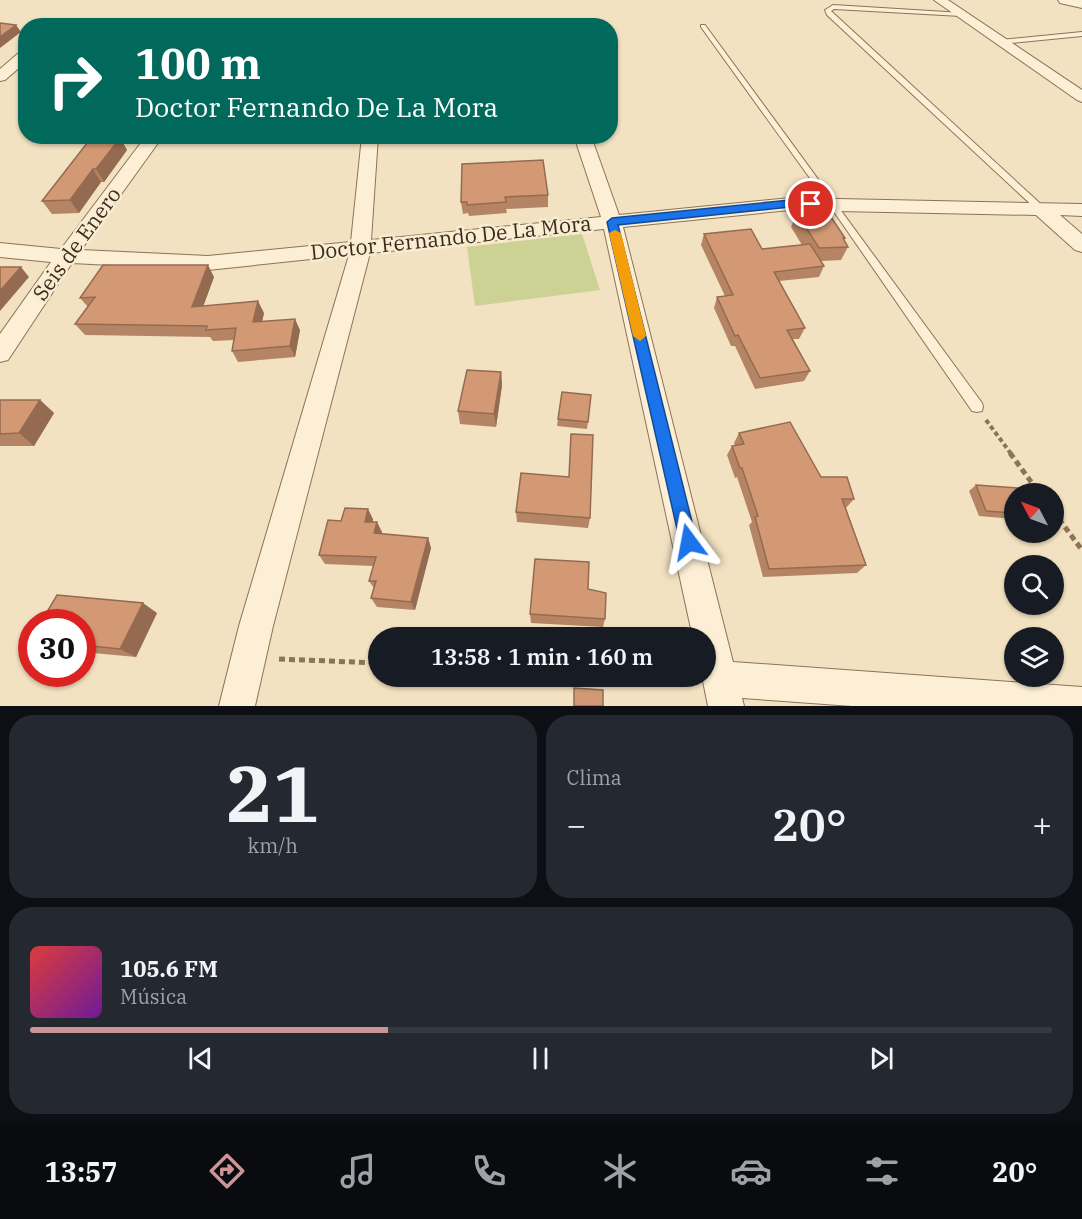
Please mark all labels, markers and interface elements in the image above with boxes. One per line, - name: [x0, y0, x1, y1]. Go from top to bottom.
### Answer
- text: 100 m: [135, 36, 261, 91]
- icon: right: [36, 42, 114, 120]
- text: Doctor Fernando De La Mora: [135, 89, 498, 124]
- pin: [785, 178, 836, 229]
- street label: Seis de Enero: [26, 181, 127, 306]
- icon: arrive: [794, 187, 827, 220]
- street label: Doctor Fernando De La Mora: [309, 208, 593, 266]
- north arrow: [1004, 483, 1064, 543]
- map controls: [1004, 483, 1064, 687]
- position arrow: [657, 510, 721, 574]
- button: search: [1004, 555, 1064, 615]
- speed limit sign: 30: [18, 609, 96, 687]
- button: layers: [1004, 627, 1064, 687]
- text: 13:58 · 1 min · 160 m: [431, 642, 653, 671]
- text: 21: [226, 742, 320, 843]
- text: Clima: [567, 764, 622, 791]
- text: 20°: [772, 795, 847, 853]
- text: −: [567, 803, 586, 846]
- text: +: [1032, 803, 1052, 846]
- text: km/h: [247, 832, 298, 859]
- text: 105.6 FM: [120, 954, 218, 983]
- text: Música: [120, 983, 187, 1010]
- icon: previous: [184, 1042, 217, 1075]
- icon: pause: [524, 1042, 557, 1075]
- icon: next: [865, 1042, 898, 1075]
- icon: directions: [206, 1150, 248, 1192]
- icon: music: [337, 1150, 379, 1192]
- icon: phone: [468, 1150, 510, 1192]
- icon: climate: [599, 1150, 641, 1192]
- icon: car: [730, 1150, 772, 1192]
- icon: filters: [861, 1150, 903, 1192]
- text: 13:57: [44, 1154, 117, 1189]
- text: 20°: [992, 1154, 1037, 1189]

